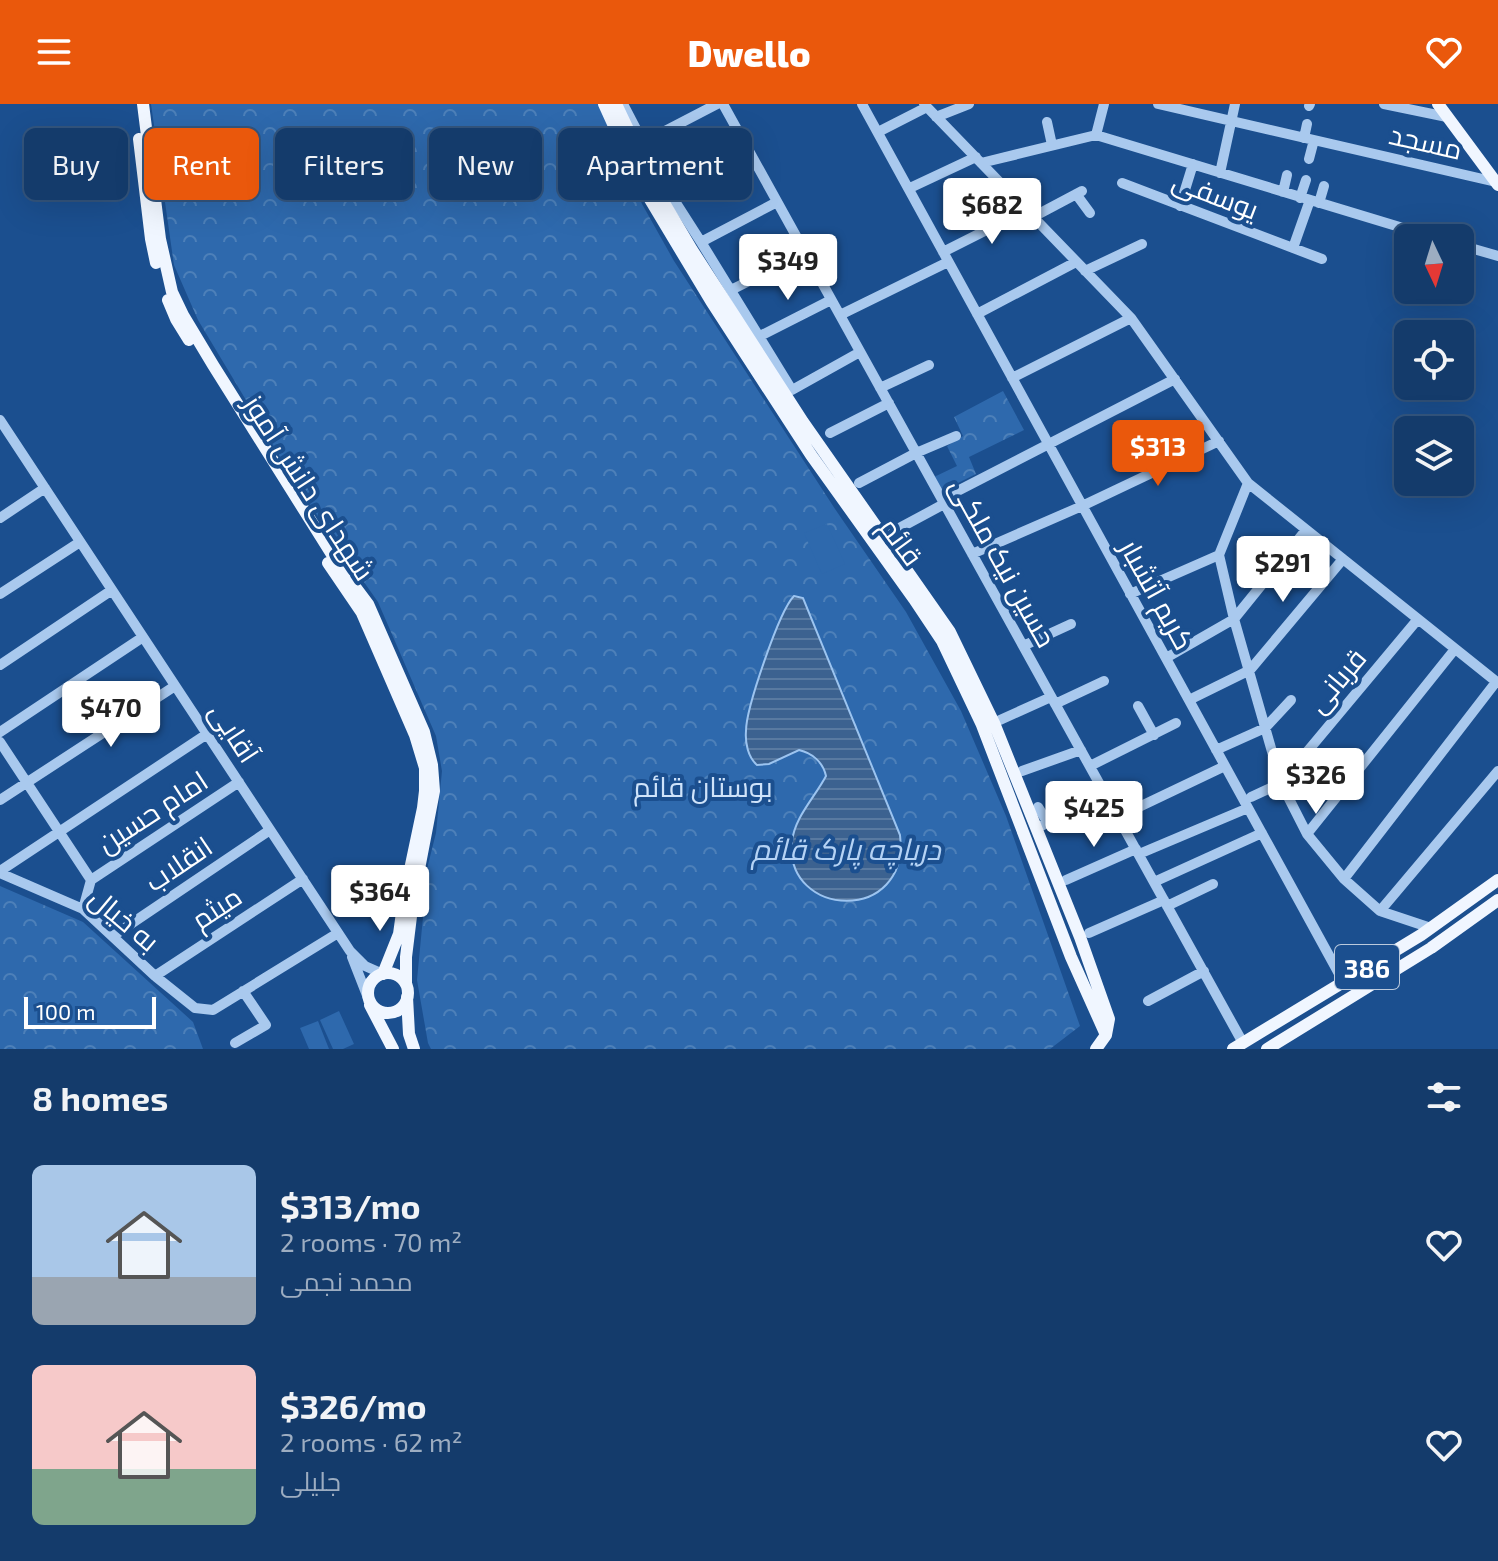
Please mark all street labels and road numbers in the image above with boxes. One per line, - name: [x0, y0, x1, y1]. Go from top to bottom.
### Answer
- street label: مسجد: [1386, 116, 1466, 166]
- street label: یوسفی: [1168, 162, 1264, 227]
- street label: شهدای دانش آموز: [235, 386, 383, 587]
- street label: حسین نیک ملکی: [943, 471, 1065, 653]
- street label: قائم: [870, 510, 931, 574]
- street label: کریم آتشبار: [1109, 531, 1202, 657]
- street label: قربانی: [1299, 641, 1373, 720]
- street label: آقایی: [202, 695, 267, 769]
- street label: امام حسین: [90, 763, 216, 863]
- street label: انقلاب: [138, 828, 218, 898]
- street label: میثم: [185, 878, 250, 939]
- street label: به خیال: [83, 880, 167, 959]
- road number: 386: [1335, 945, 1399, 989]

